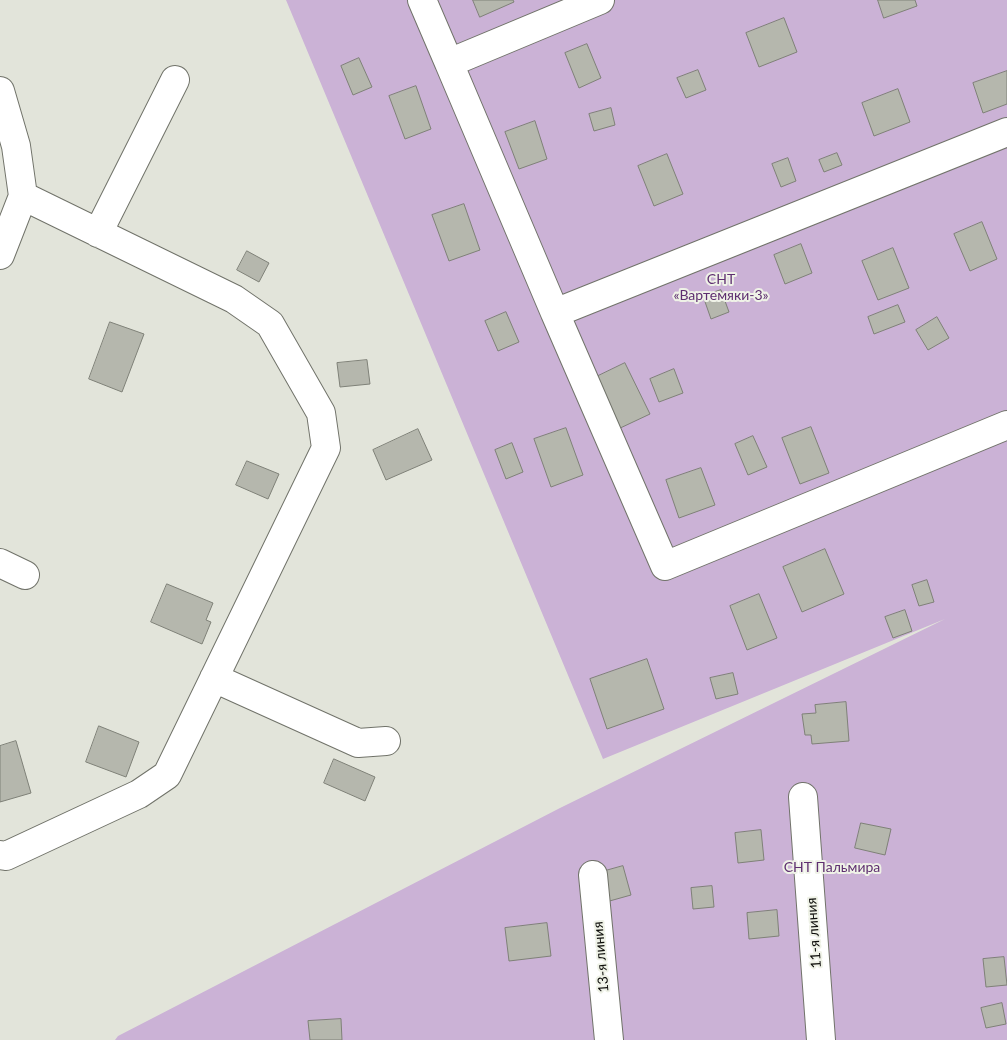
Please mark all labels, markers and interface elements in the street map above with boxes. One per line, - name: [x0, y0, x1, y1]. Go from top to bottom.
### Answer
- park label: СНТ «Вартемяки-3»: [673, 271, 769, 304]
- park label: СНТ Пальмира: [784, 859, 880, 875]
- street label: 11-я линия: [803, 897, 825, 969]
- street label: 13-я линия: [590, 921, 612, 993]

